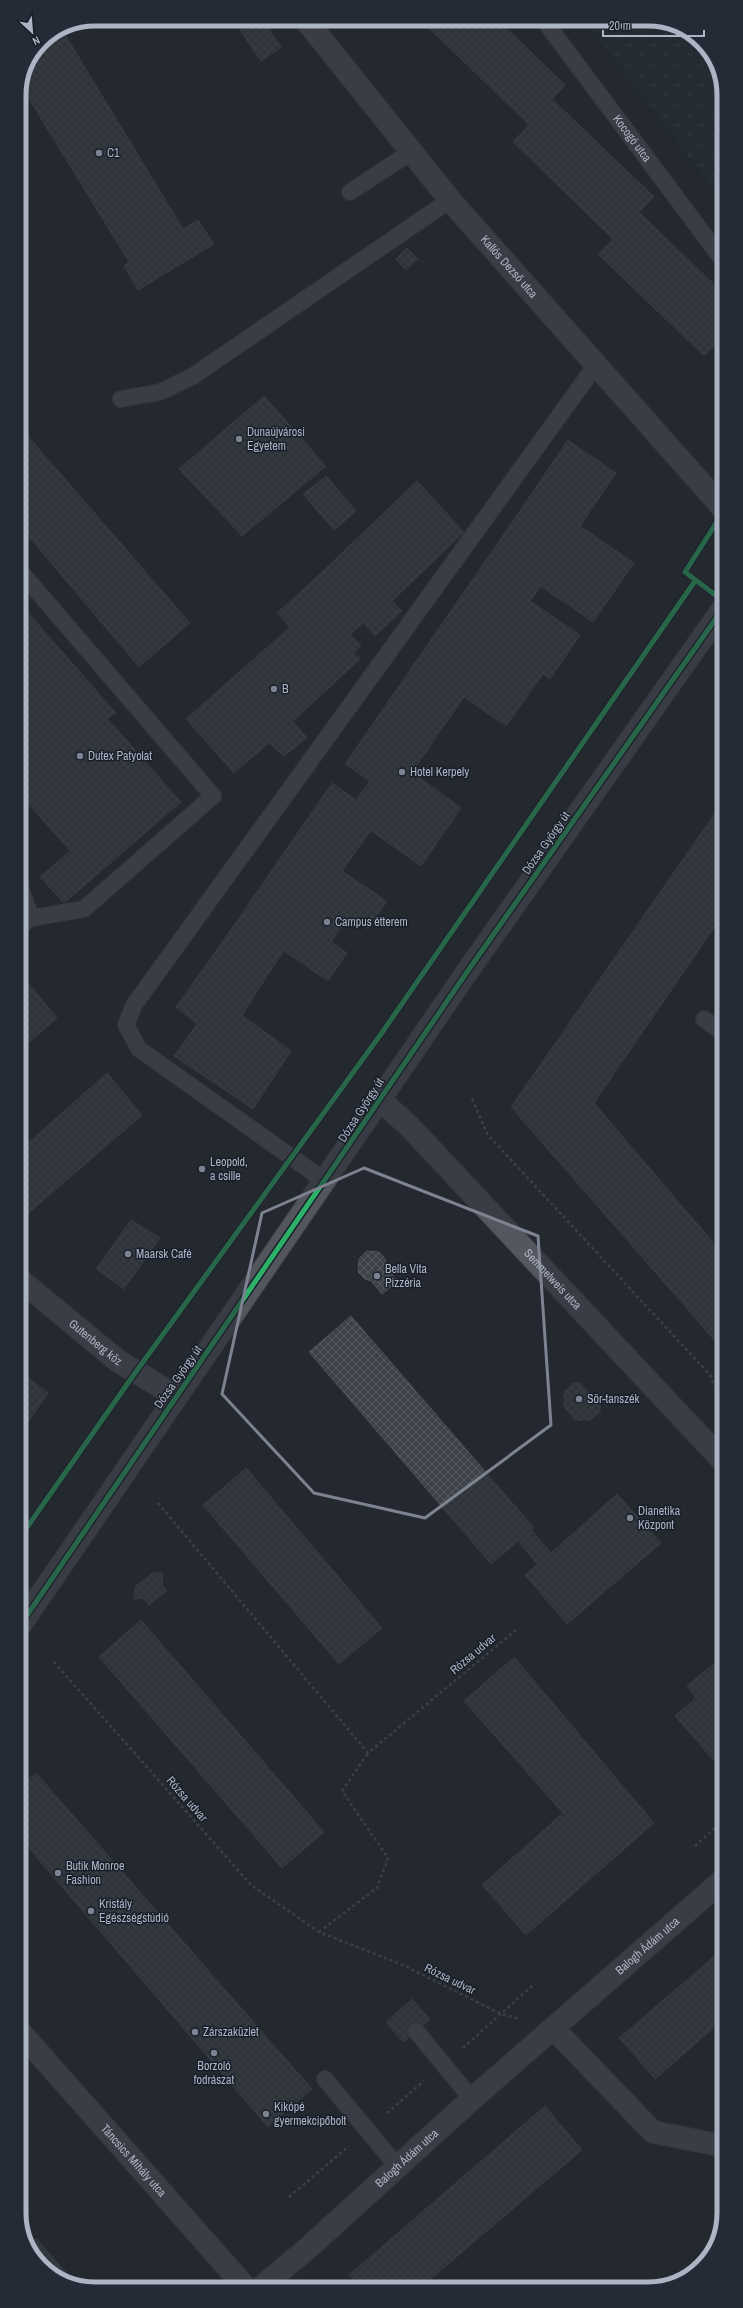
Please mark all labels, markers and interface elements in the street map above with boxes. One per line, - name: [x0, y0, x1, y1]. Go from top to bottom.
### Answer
- north arrow: [12, 12, 52, 52]
- scale bar: [603, 12, 704, 38]
- text: 20 m: [609, 18, 631, 34]
- text: N: [30, 33, 42, 49]
- street label: Kocogó utca: [609, 112, 655, 166]
- place label: C1: [107, 145, 120, 161]
- marker: C1: [94, 148, 104, 158]
- street label: Kallós Dezső utca: [477, 232, 542, 302]
- place label: Dunaújvárosi Egyetem: [247, 424, 305, 454]
- marker: Dunaújvárosi Egyetem: [234, 434, 244, 444]
- place label: B: [282, 681, 289, 697]
- marker: B: [269, 684, 279, 694]
- place label: Dutex Patyolat: [88, 748, 152, 764]
- marker: Dutex Patyolat: [75, 751, 85, 761]
- place label: Hotel Kerpely: [410, 764, 469, 780]
- marker: Hotel Kerpely: [397, 767, 407, 777]
- street label: Dózsa György út: [518, 808, 574, 878]
- place label: Campus étterem: [335, 914, 408, 930]
- marker: Campus étterem: [322, 917, 332, 927]
- street label: Dózsa György út: [334, 1075, 388, 1145]
- place label: Leopold, a csille: [210, 1154, 248, 1184]
- marker: Leopold, a csille: [197, 1164, 207, 1174]
- street label: Semmelweis utca: [520, 1245, 585, 1313]
- place label: Maarsk Café: [136, 1246, 192, 1262]
- marker: Maarsk Café: [123, 1249, 133, 1259]
- place label: Bella Vita Pizzéria: [385, 1261, 427, 1291]
- marker: Bella Vita Pizzéria: [372, 1271, 382, 1281]
- street label: Gutenberg köz: [66, 1316, 125, 1370]
- street label: Dózsa György út: [150, 1342, 206, 1412]
- place label: Sör-tanszék: [587, 1391, 640, 1407]
- marker: Sör-tanszék: [574, 1394, 584, 1404]
- place label: Dianetika Központ: [638, 1503, 681, 1533]
- marker: Dianetika Központ: [625, 1513, 635, 1523]
- street label: Rózsa udvar: [447, 1630, 500, 1678]
- street label: Rózsa udvar: [163, 1773, 212, 1826]
- place label: Butik Monroe Fashion: [66, 1858, 125, 1888]
- marker: Butik Monroe Fashion: [53, 1868, 63, 1878]
- place label: Kristály Egészségstúdió: [99, 1896, 169, 1926]
- marker: Kristály Egészségstúdió: [86, 1906, 96, 1916]
- street label: Balogh Ádám utca: [612, 1913, 683, 1978]
- street label: Rózsa udvar: [422, 1960, 479, 1999]
- place label: Zárszaküzlet: [203, 2024, 259, 2040]
- marker: Zárszaküzlet: [190, 2027, 200, 2037]
- marker: Borzoló fodrászat: [209, 2048, 219, 2058]
- place label: Borzoló fodrászat: [194, 2058, 234, 2088]
- place label: Kikópé gyermekcipőbolt: [274, 2099, 346, 2129]
- marker: Kikópé gyermekcipőbolt: [261, 2109, 271, 2119]
- street label: Táncsics Mihály utca: [97, 2121, 170, 2201]
- street label: Balogh Ádám utca: [372, 2125, 442, 2191]

